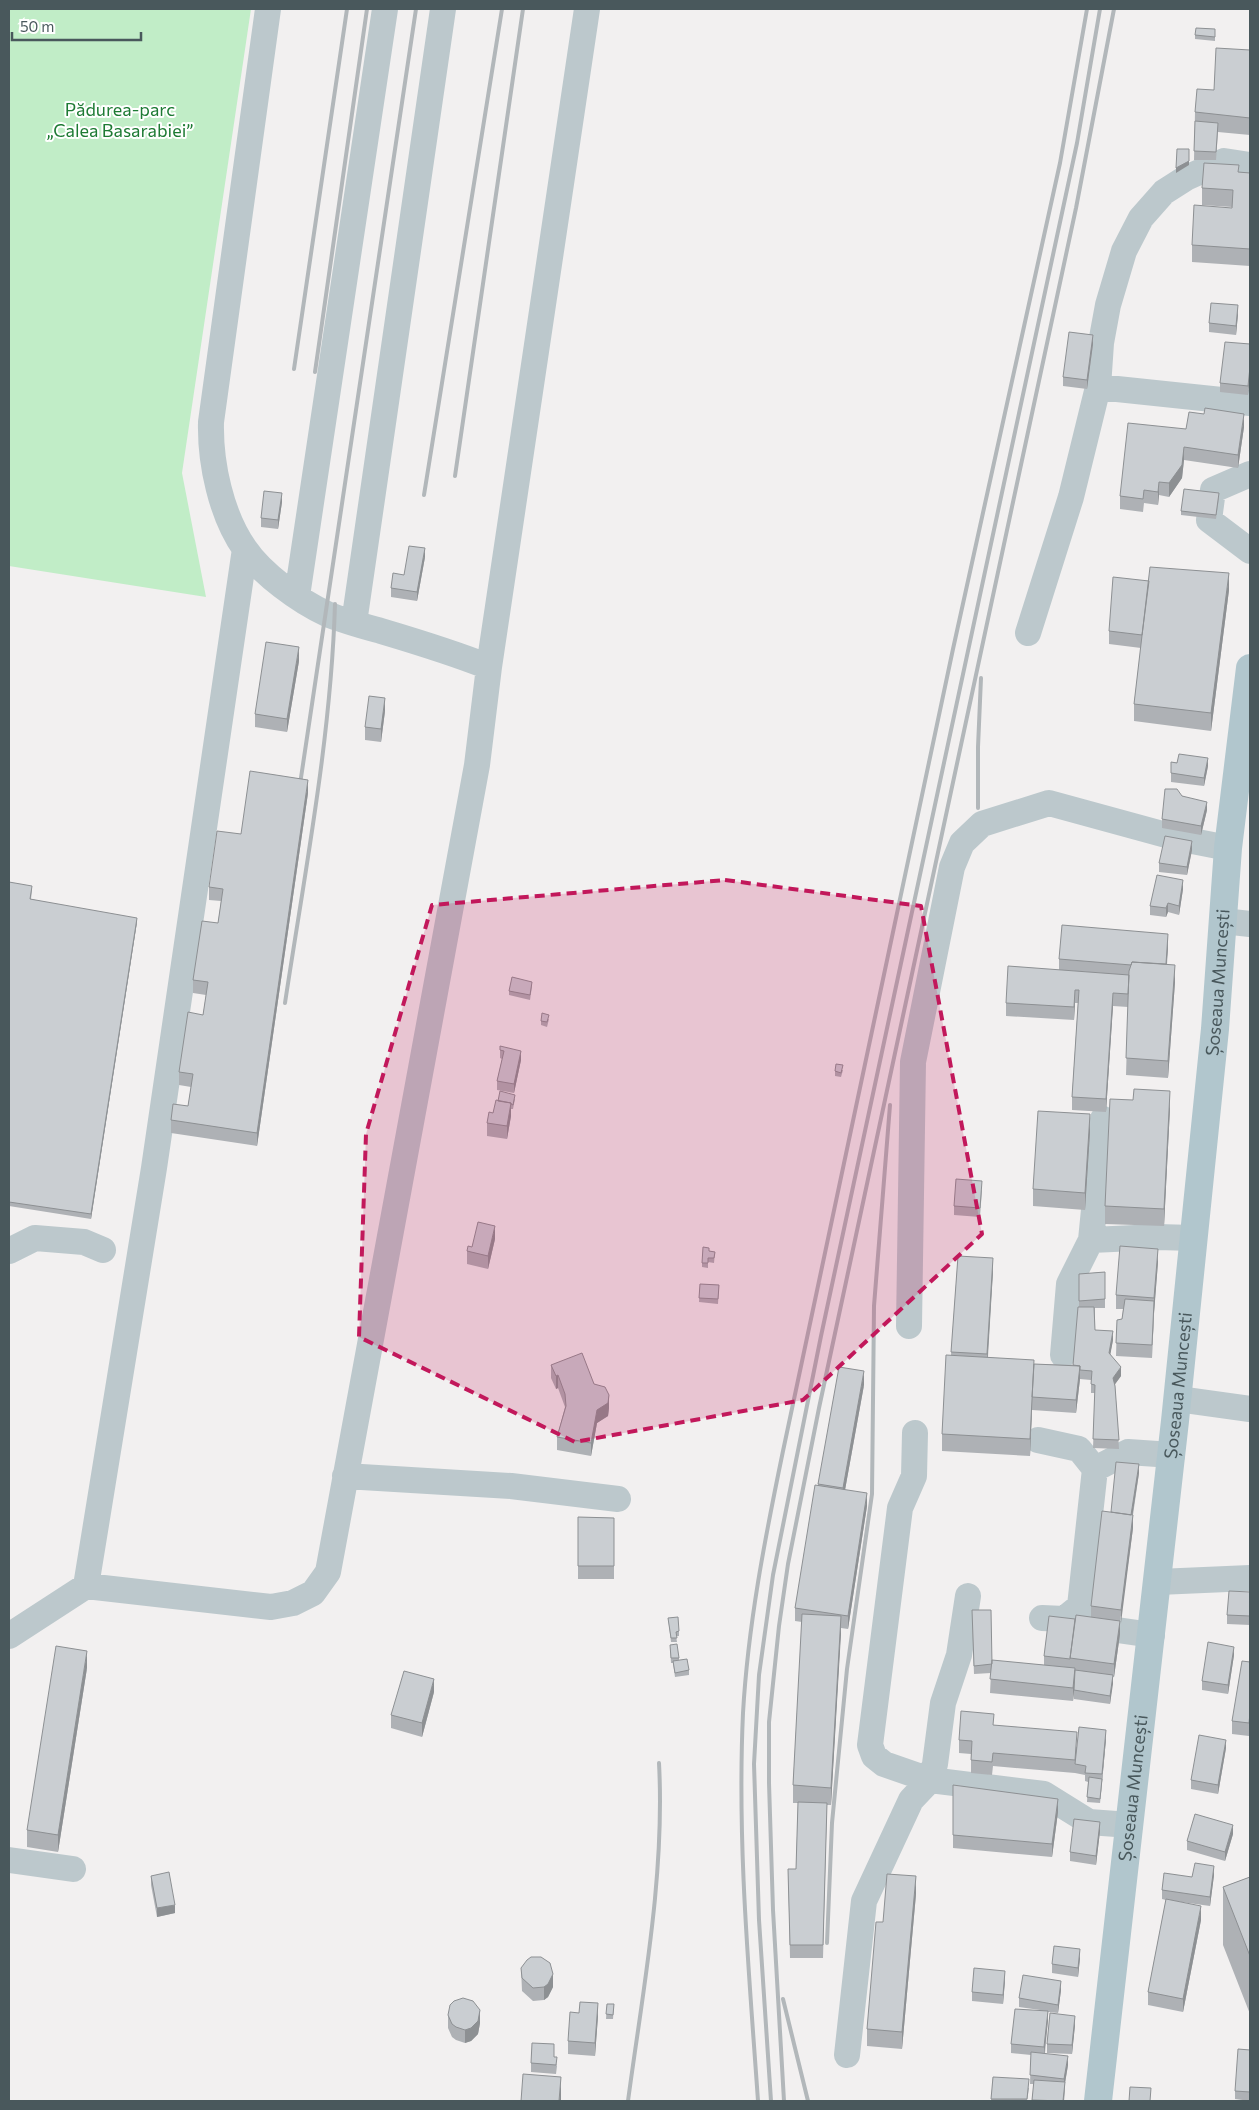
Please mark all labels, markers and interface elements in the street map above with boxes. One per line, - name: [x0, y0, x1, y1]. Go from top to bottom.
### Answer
- scale bar: [12, 10, 141, 42]
- text: 50 m: [20, 17, 54, 35]
- park label: Pădurea-parc „Calea Basarabiei”: [46, 98, 194, 141]
- street label: Șoseaua Muncești: [1200, 908, 1234, 1057]
- street label: Șoseaua Muncești: [1159, 1311, 1196, 1460]
- street label: Șoseaua Muncești: [1113, 1713, 1152, 1862]

